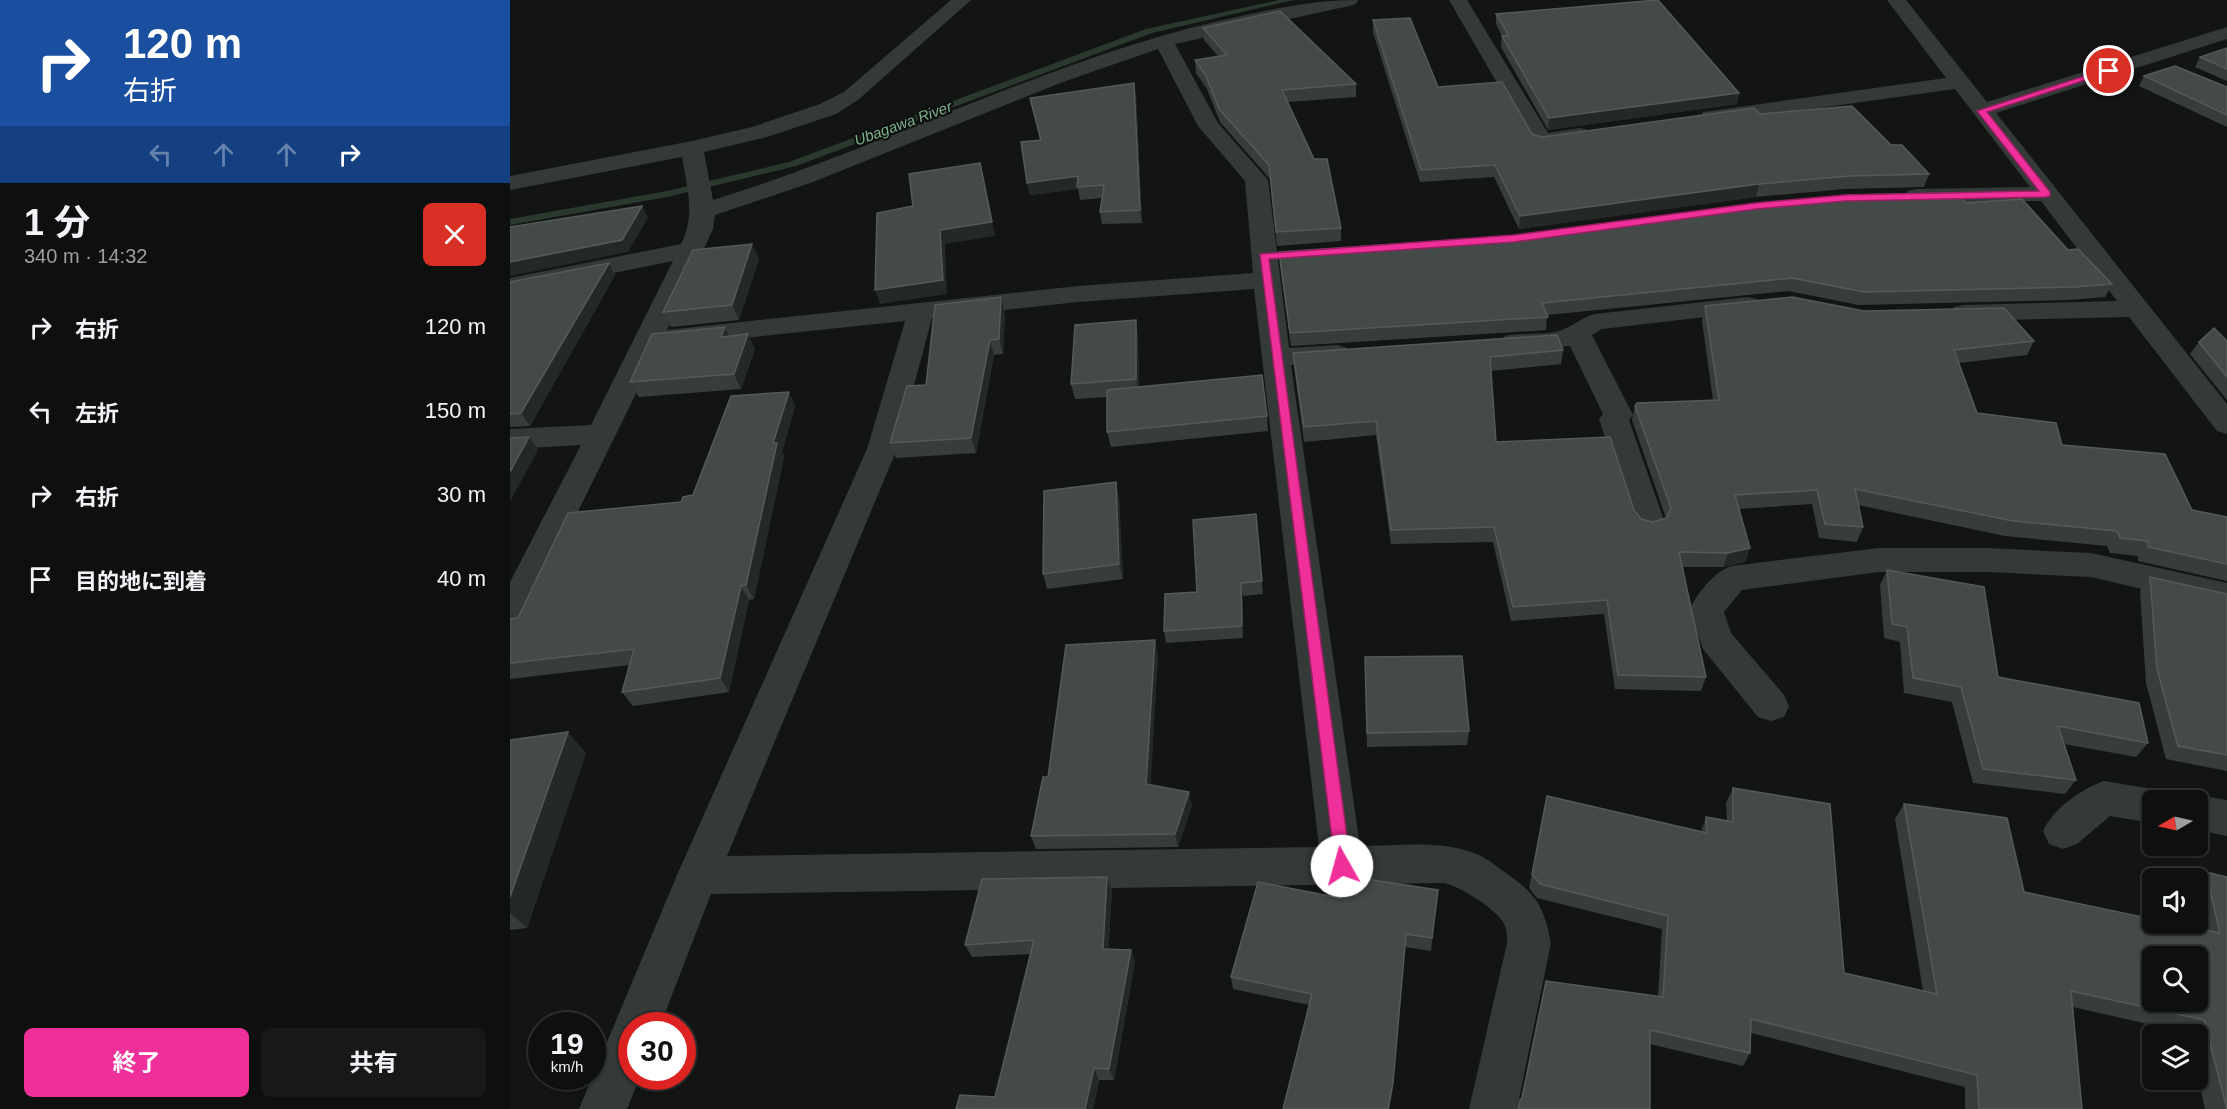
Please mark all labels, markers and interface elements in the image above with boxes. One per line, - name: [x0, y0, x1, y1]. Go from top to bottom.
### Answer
- text: 120 m: [123, 20, 242, 67]
- icon: right: [24, 24, 102, 102]
- pin: [2083, 45, 2134, 96]
- icon: arrive: [2092, 54, 2125, 87]
- text: 右折: [123, 76, 177, 106]
- water label: Ubagawa River: [852, 97, 955, 149]
- icon: left: [144, 138, 177, 171]
- icon: ahead: [207, 138, 240, 171]
- icon: ahead: [270, 138, 303, 171]
- icon: right: [333, 138, 366, 171]
- text: 1 分: [24, 202, 90, 243]
- button: close: [423, 203, 486, 266]
- text: 340 m · 14:32: [24, 245, 147, 267]
- icon: right: [24, 311, 57, 344]
- text: 120 m: [425, 314, 486, 339]
- text: 右折: [75, 317, 119, 342]
- icon: left: [24, 395, 57, 428]
- text: 150 m: [425, 398, 486, 423]
- text: 左折: [75, 401, 119, 426]
- icon: right: [24, 479, 57, 512]
- text: 30 m: [437, 482, 486, 507]
- text: 右折: [75, 485, 119, 510]
- icon: arrive: [24, 563, 57, 596]
- text: 40 m: [437, 566, 486, 591]
- text: 目的地に到着: [75, 569, 207, 594]
- north arrow: [2142, 790, 2208, 856]
- map controls: [2142, 790, 2208, 1090]
- position arrow: [1310, 834, 1374, 898]
- button: sound: [2142, 868, 2208, 934]
- button: search: [2142, 946, 2208, 1012]
- speed limit sign: 30: [618, 1012, 696, 1090]
- button: layers: [2142, 1024, 2208, 1090]
- text: 19: [550, 1027, 584, 1060]
- button: 終了: [24, 1028, 249, 1097]
- button: 共有: [261, 1028, 486, 1097]
- text: km/h: [551, 1058, 583, 1075]

